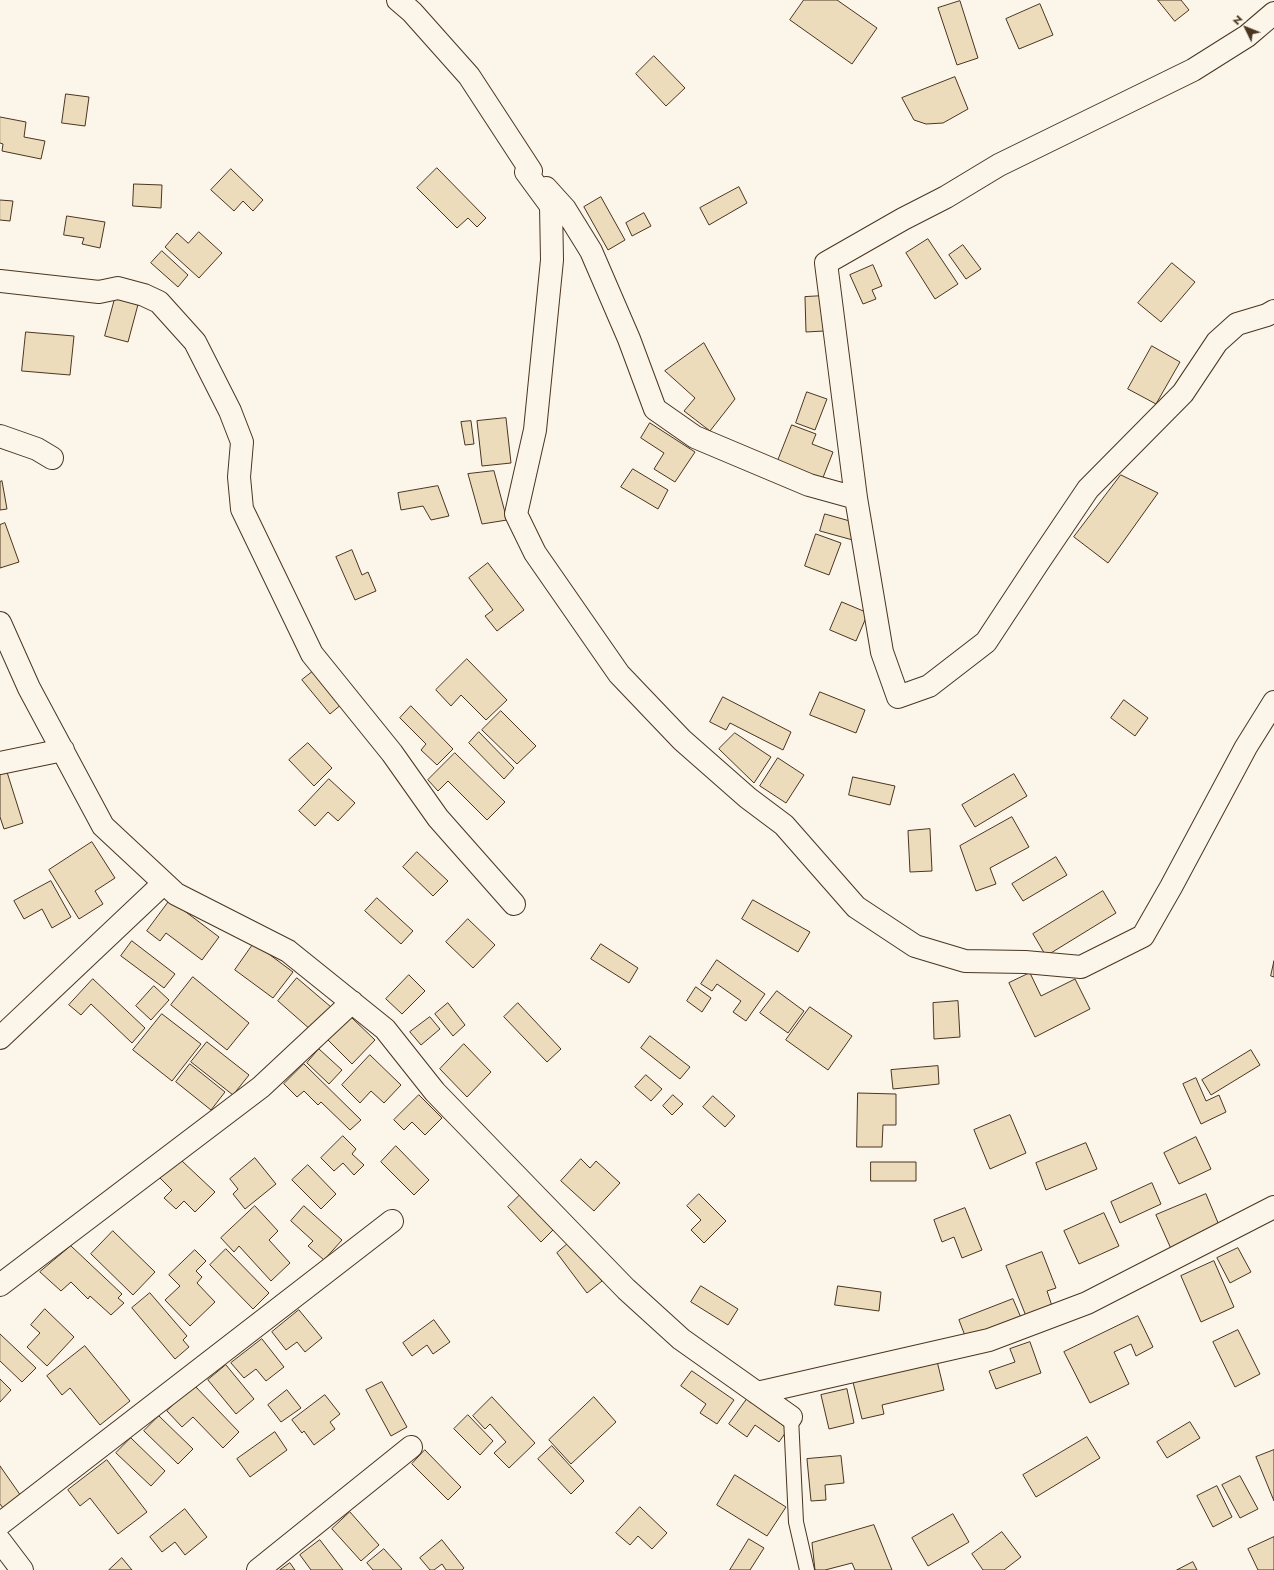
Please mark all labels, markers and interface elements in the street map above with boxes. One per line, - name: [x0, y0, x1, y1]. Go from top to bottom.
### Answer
- north arrow: [1226, 8, 1266, 48]
- text: N: [1228, 11, 1246, 28]

